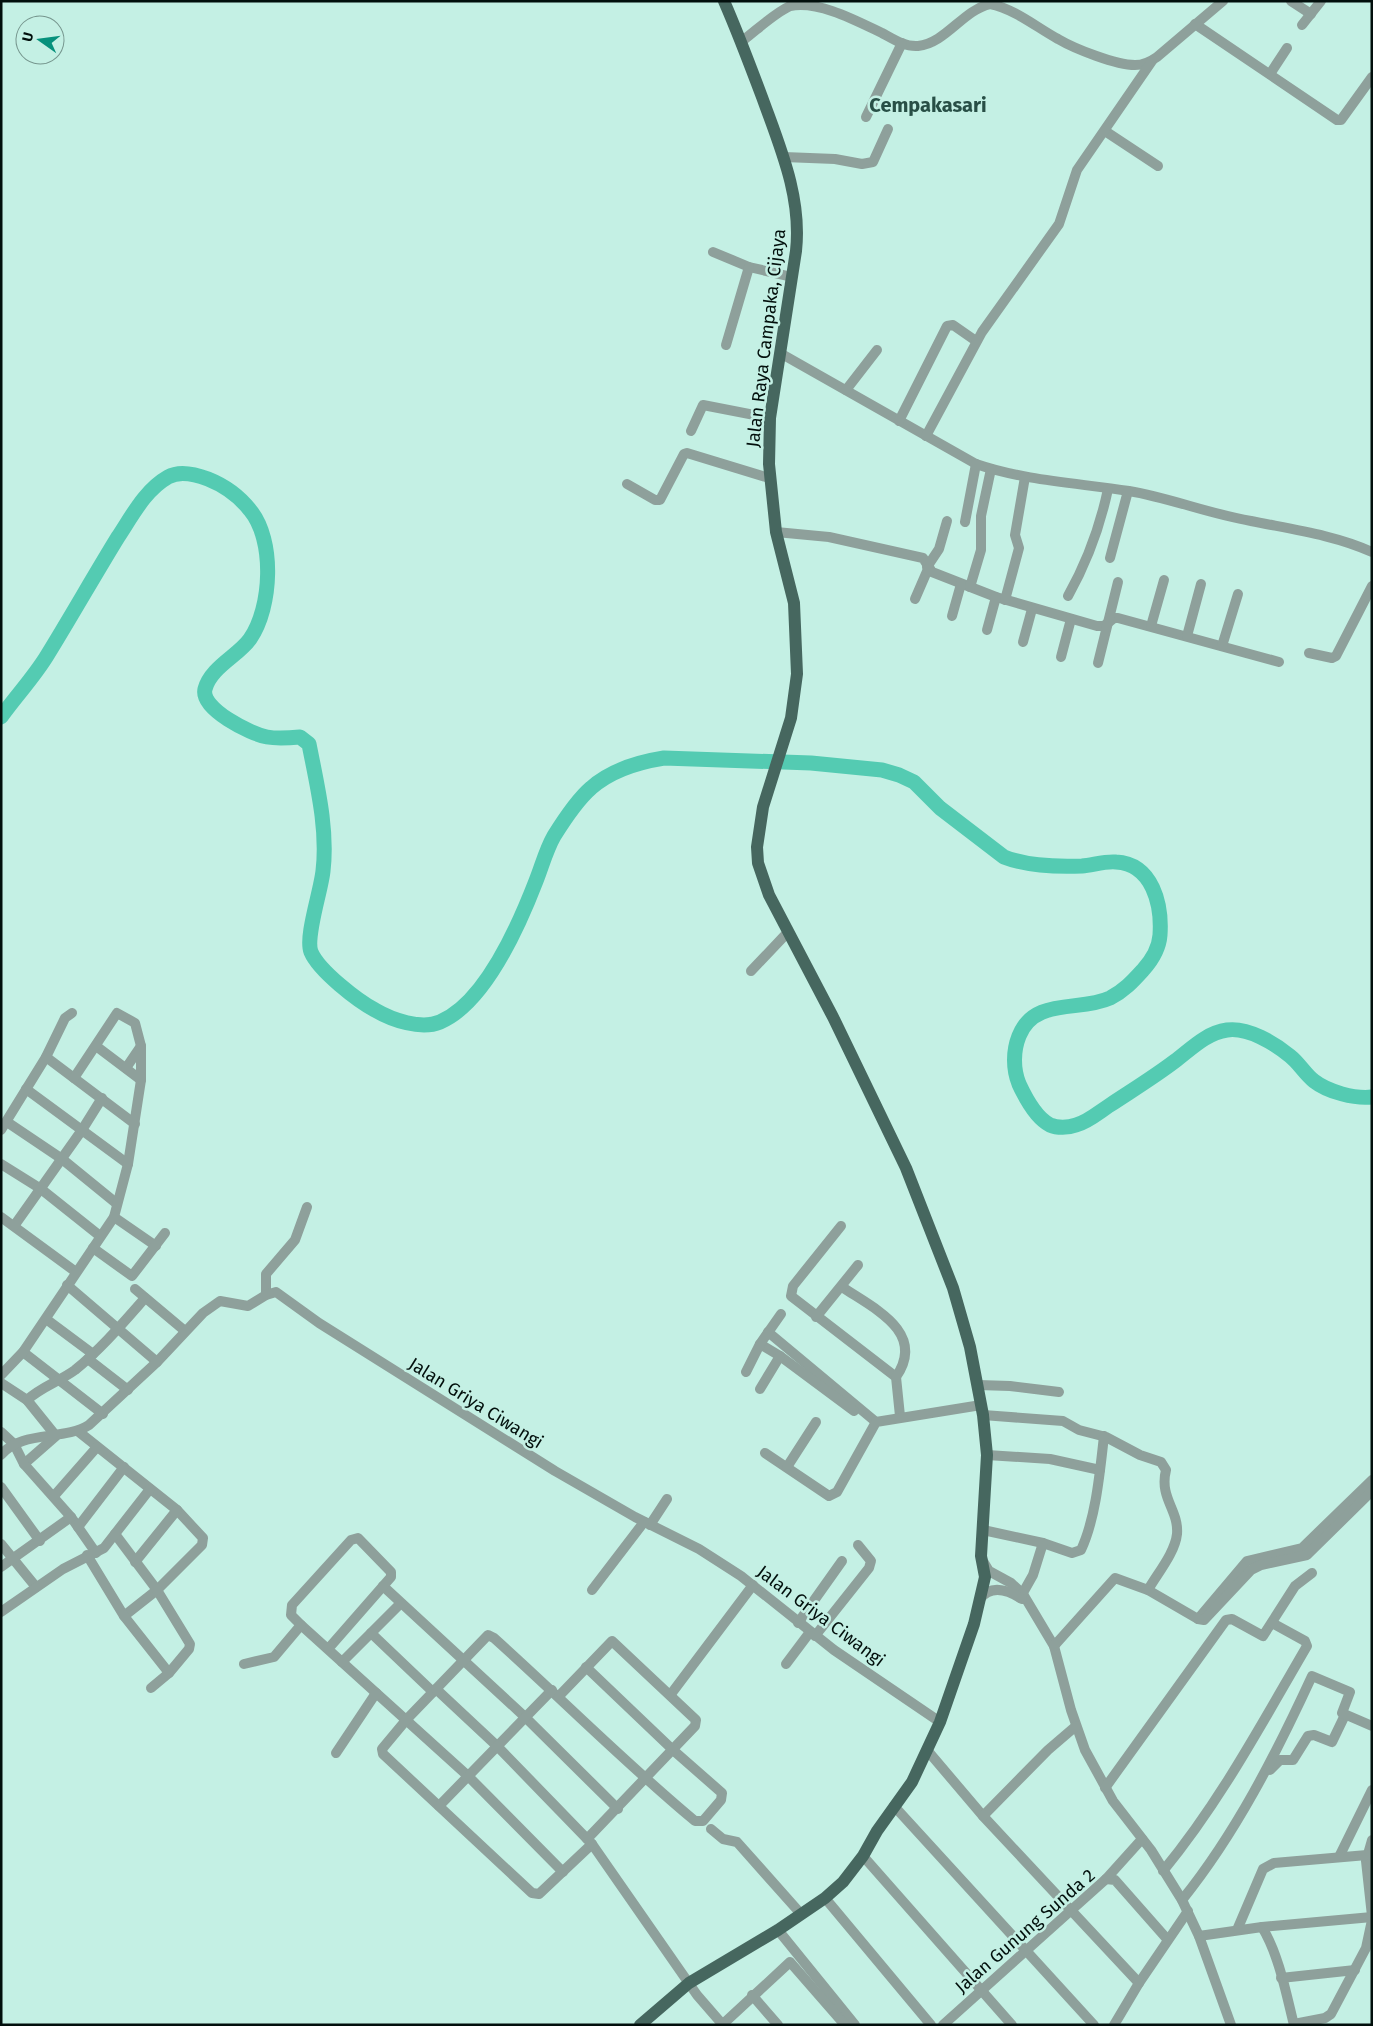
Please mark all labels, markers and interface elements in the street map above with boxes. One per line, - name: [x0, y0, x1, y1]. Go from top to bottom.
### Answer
- north arrow: [15, 15, 65, 65]
- text: U: [19, 30, 37, 43]
- district label: Cempakasari: [869, 93, 987, 117]
- street label: Jalan Raya Campaka, Cijaya: [742, 227, 790, 449]
- street label: Jalan Griya Ciwangi: [405, 1353, 547, 1453]
- street label: Jalan Griya Ciwangi: [753, 1561, 889, 1671]
- street label: Jalan Gunung Sunda 2: [951, 1864, 1099, 1998]

